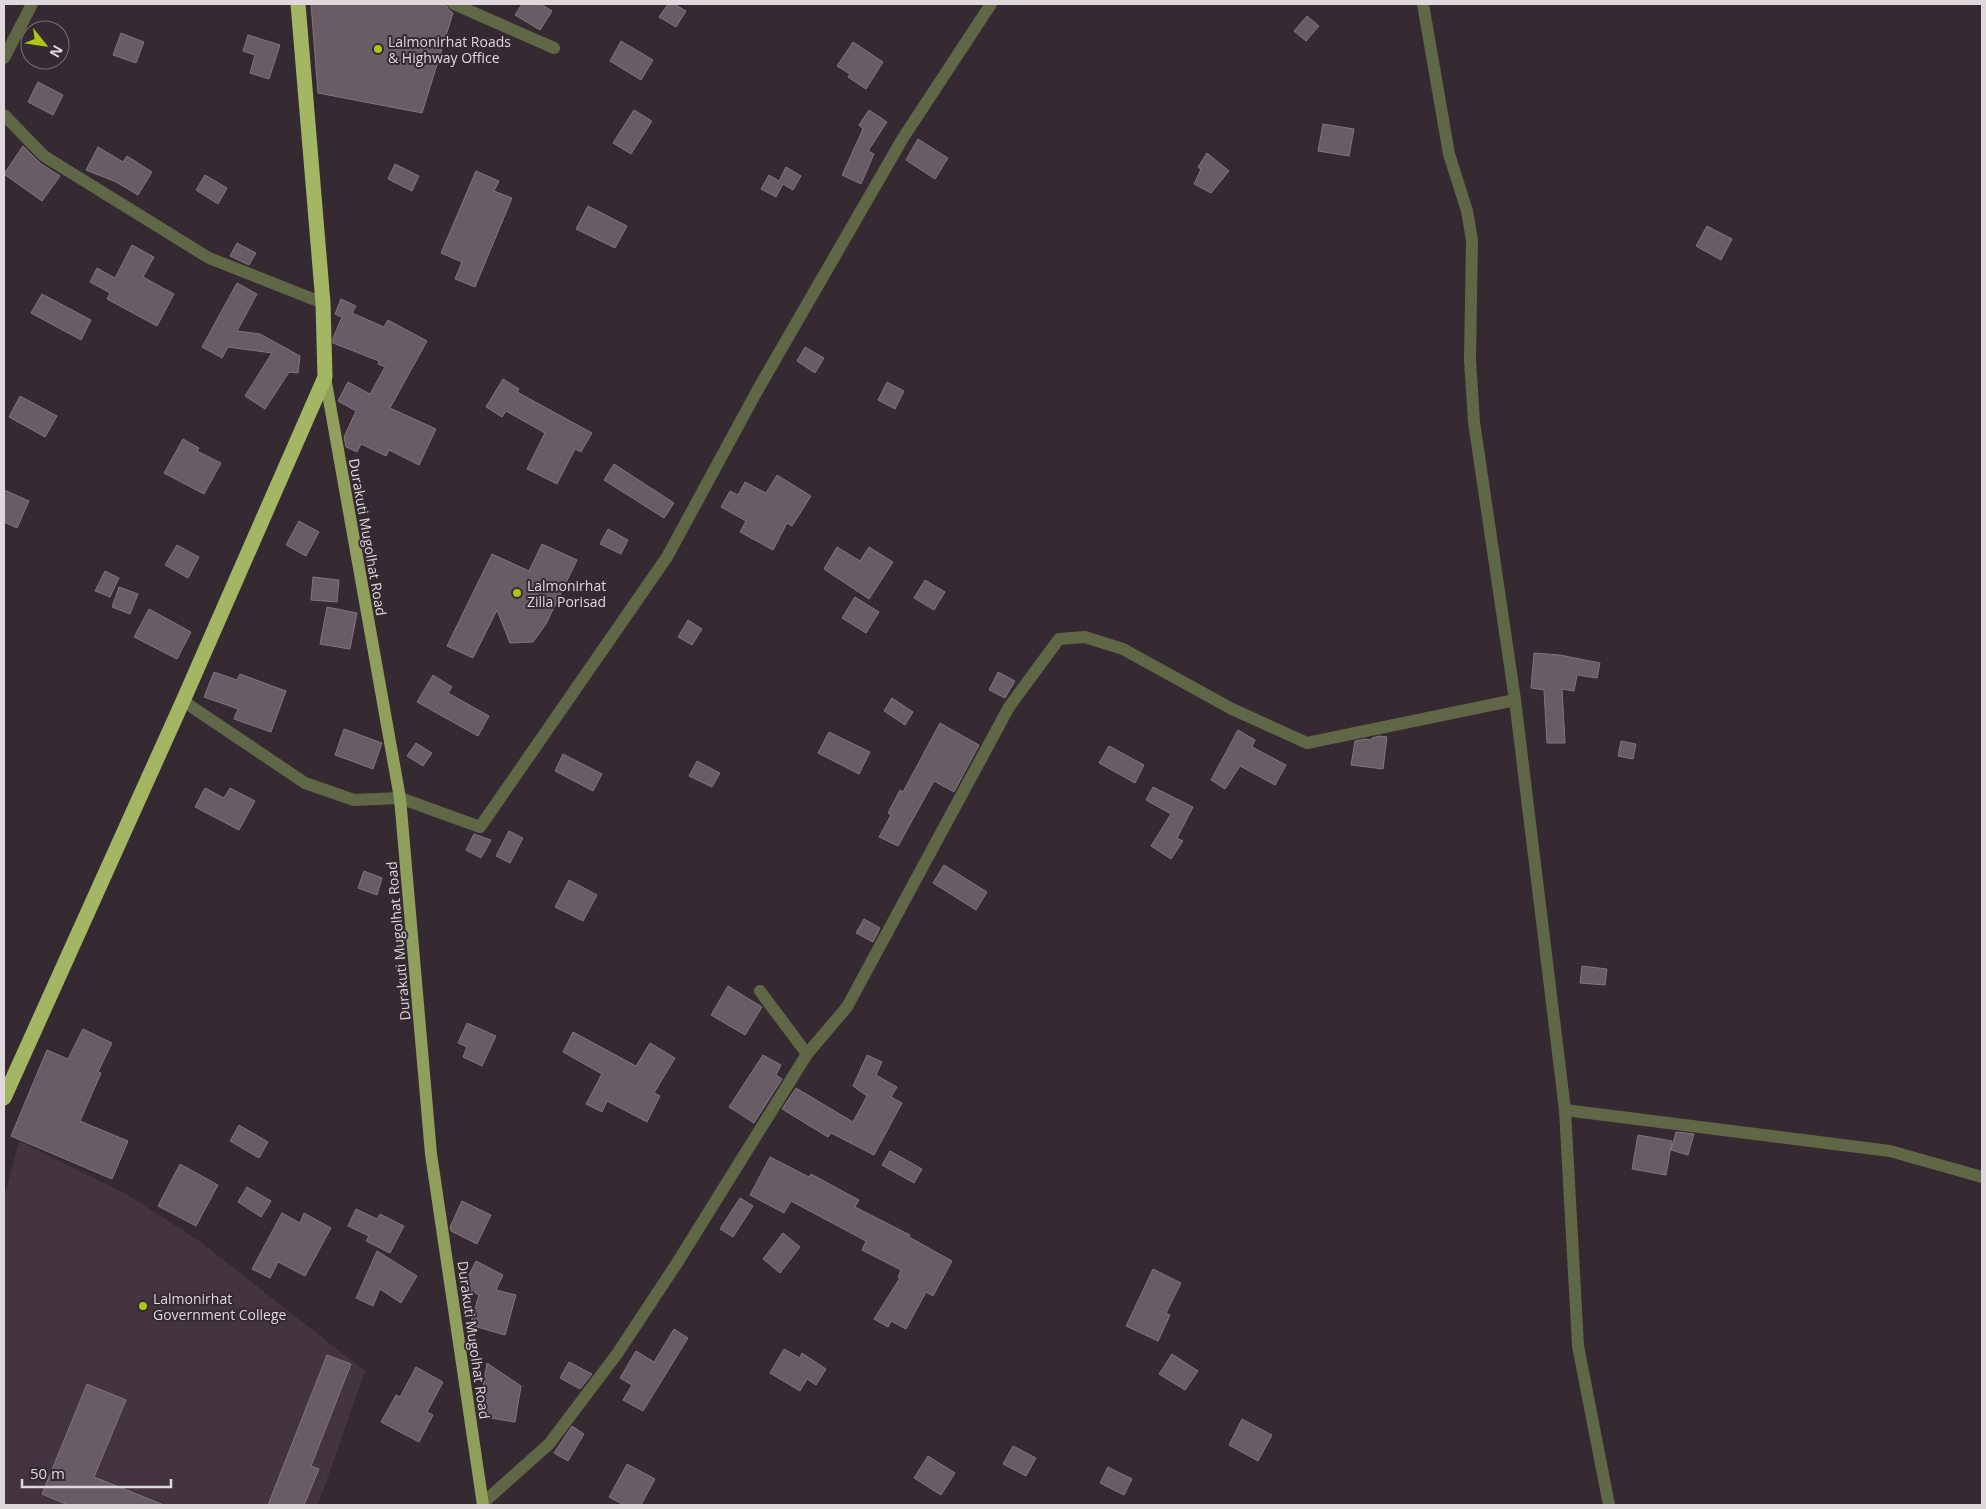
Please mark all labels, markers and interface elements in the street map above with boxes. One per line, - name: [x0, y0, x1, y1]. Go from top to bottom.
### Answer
- north arrow: [20, 20, 70, 70]
- place label: Lalmonirhat Roads & Highway Office: [388, 32, 511, 67]
- text: N: [46, 42, 68, 61]
- marker: Lalmonirhat Roads & Highway Office: [372, 43, 384, 55]
- street label: Durakuti Mugolhat Road: [345, 457, 391, 617]
- place label: Lalmonirhat Zilla Porisad: [527, 576, 606, 611]
- marker: Lalmonirhat Zilla Porisad: [511, 587, 523, 599]
- street label: Durakuti Mugolhat Road: [382, 861, 414, 1021]
- street label: Durakuti Mugolhat Road: [453, 1260, 495, 1420]
- place label: Lalmonirhat Government College: [153, 1289, 287, 1324]
- marker: Lalmonirhat Government College: [137, 1300, 149, 1312]
- scale bar: [22, 1456, 171, 1488]
- text: 50 m: [30, 1463, 65, 1483]

